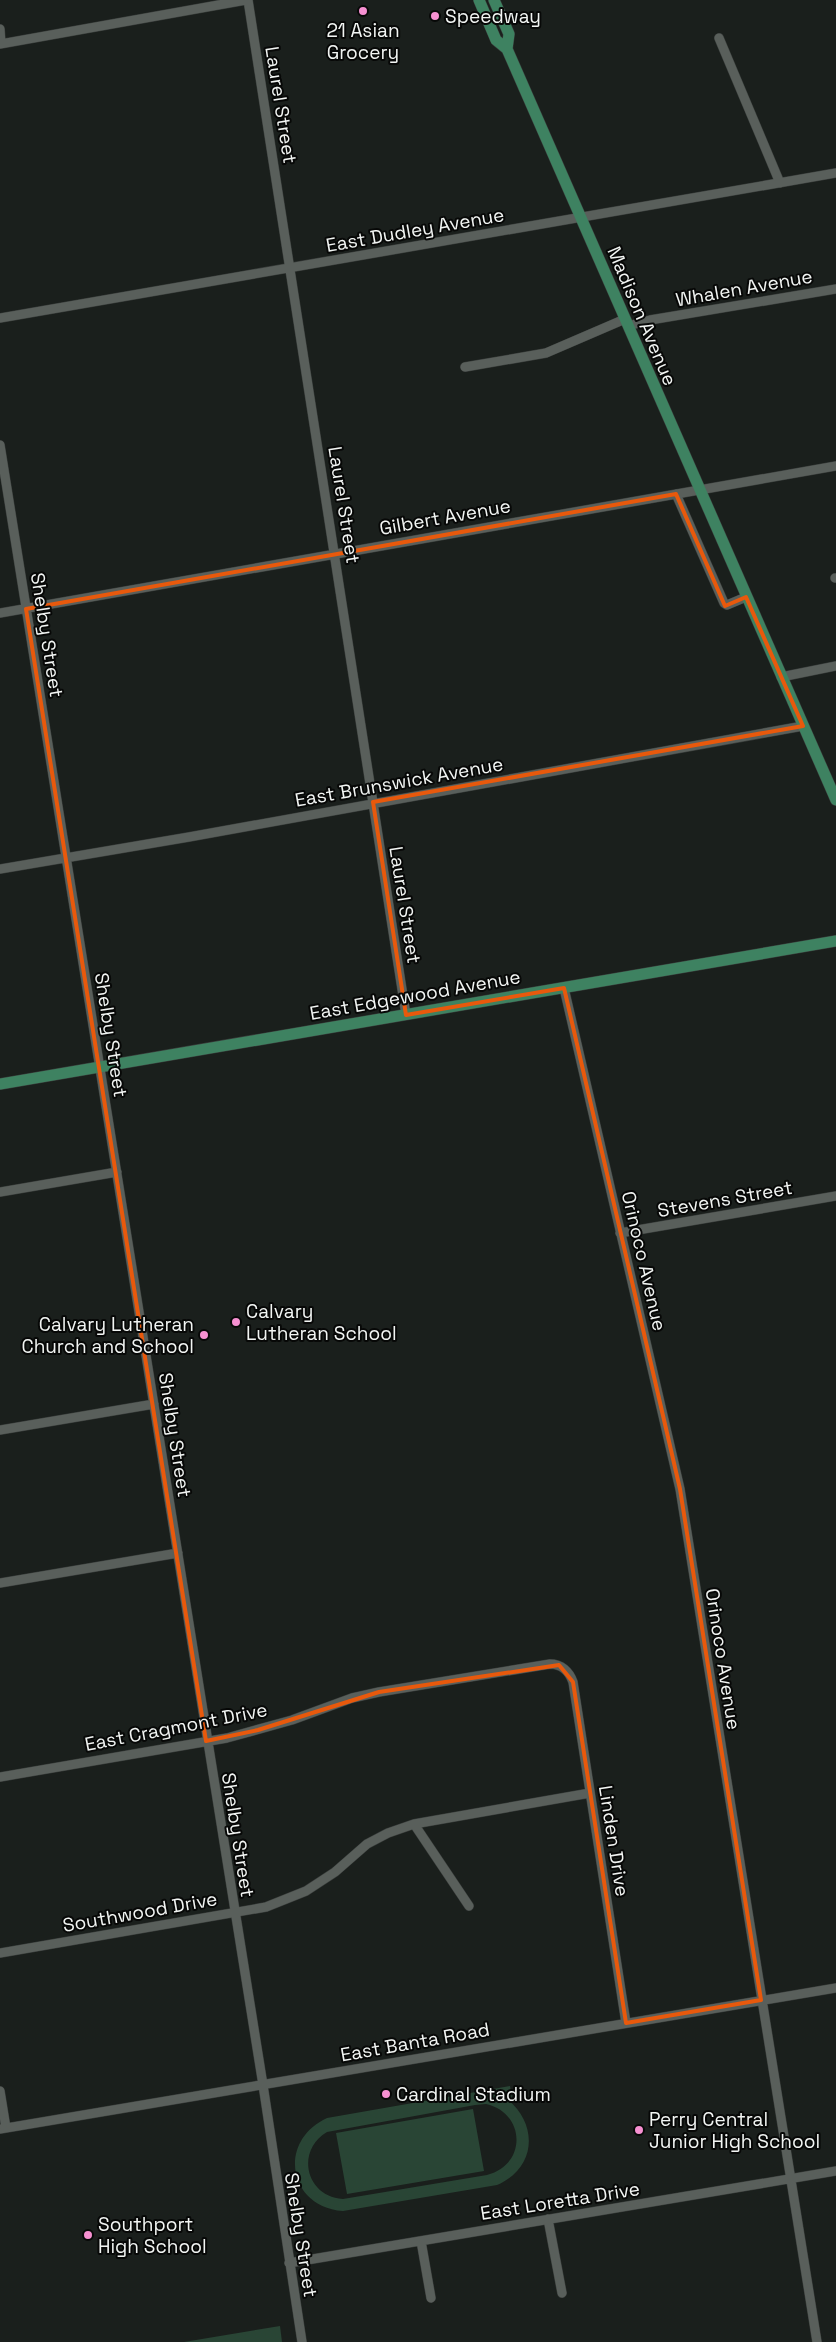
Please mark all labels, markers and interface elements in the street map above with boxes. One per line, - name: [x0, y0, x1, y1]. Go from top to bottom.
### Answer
- place label: Speedway: [445, 4, 541, 29]
- marker: 21 Asian Grocery: [357, 5, 369, 17]
- marker: Speedway: [429, 10, 441, 22]
- place label: 21 Asian Grocery: [326, 18, 400, 65]
- street label: Laurel Street: [259, 45, 303, 165]
- street label: East Dudley Avenue: [324, 202, 506, 258]
- street label: Madison Avenue: [601, 242, 683, 390]
- street label: Whalen Avenue: [674, 264, 814, 312]
- street label: Laurel Street: [322, 445, 366, 565]
- street label: Gilbert Avenue: [377, 493, 513, 541]
- street label: Shelby Street: [25, 571, 69, 699]
- street label: East Brunswick Avenue: [293, 751, 505, 813]
- street label: Laurel Street: [383, 845, 427, 965]
- street label: East Edgewood Avenue: [308, 964, 522, 1026]
- street label: Shelby Street: [89, 971, 133, 1099]
- street label: Stevens Street: [656, 1175, 794, 1223]
- street label: Orinoco Avenue: [616, 1189, 672, 1333]
- place label: Calvary Lutheran School: [246, 1299, 397, 1346]
- place label: Calvary Lutheran Church and School: [21, 1312, 194, 1359]
- marker: Calvary Lutheran School: [230, 1316, 242, 1328]
- marker: Calvary Lutheran Church and School: [198, 1329, 210, 1341]
- street label: Shelby Street: [153, 1371, 197, 1499]
- street label: Orinoco Avenue: [699, 1587, 747, 1731]
- street label: East Cragmont Drive: [83, 1697, 269, 1757]
- street label: Shelby Street: [216, 1771, 260, 1899]
- street label: Linden Drive: [593, 1784, 635, 1898]
- street label: Southwood Drive: [61, 1886, 219, 1938]
- street label: East Banta Road: [338, 2017, 492, 2067]
- place label: Cardinal Stadium: [396, 2082, 551, 2107]
- marker: Cardinal Stadium: [380, 2088, 392, 2100]
- place label: Perry Central Junior High School: [649, 2107, 820, 2154]
- marker: Perry Central Junior High School: [633, 2124, 645, 2136]
- street label: Shelby Street: [279, 2171, 323, 2299]
- street label: East Loretta Drive: [478, 2176, 642, 2226]
- place label: Southport High School: [98, 2212, 207, 2259]
- marker: Southport High School: [82, 2229, 94, 2241]

